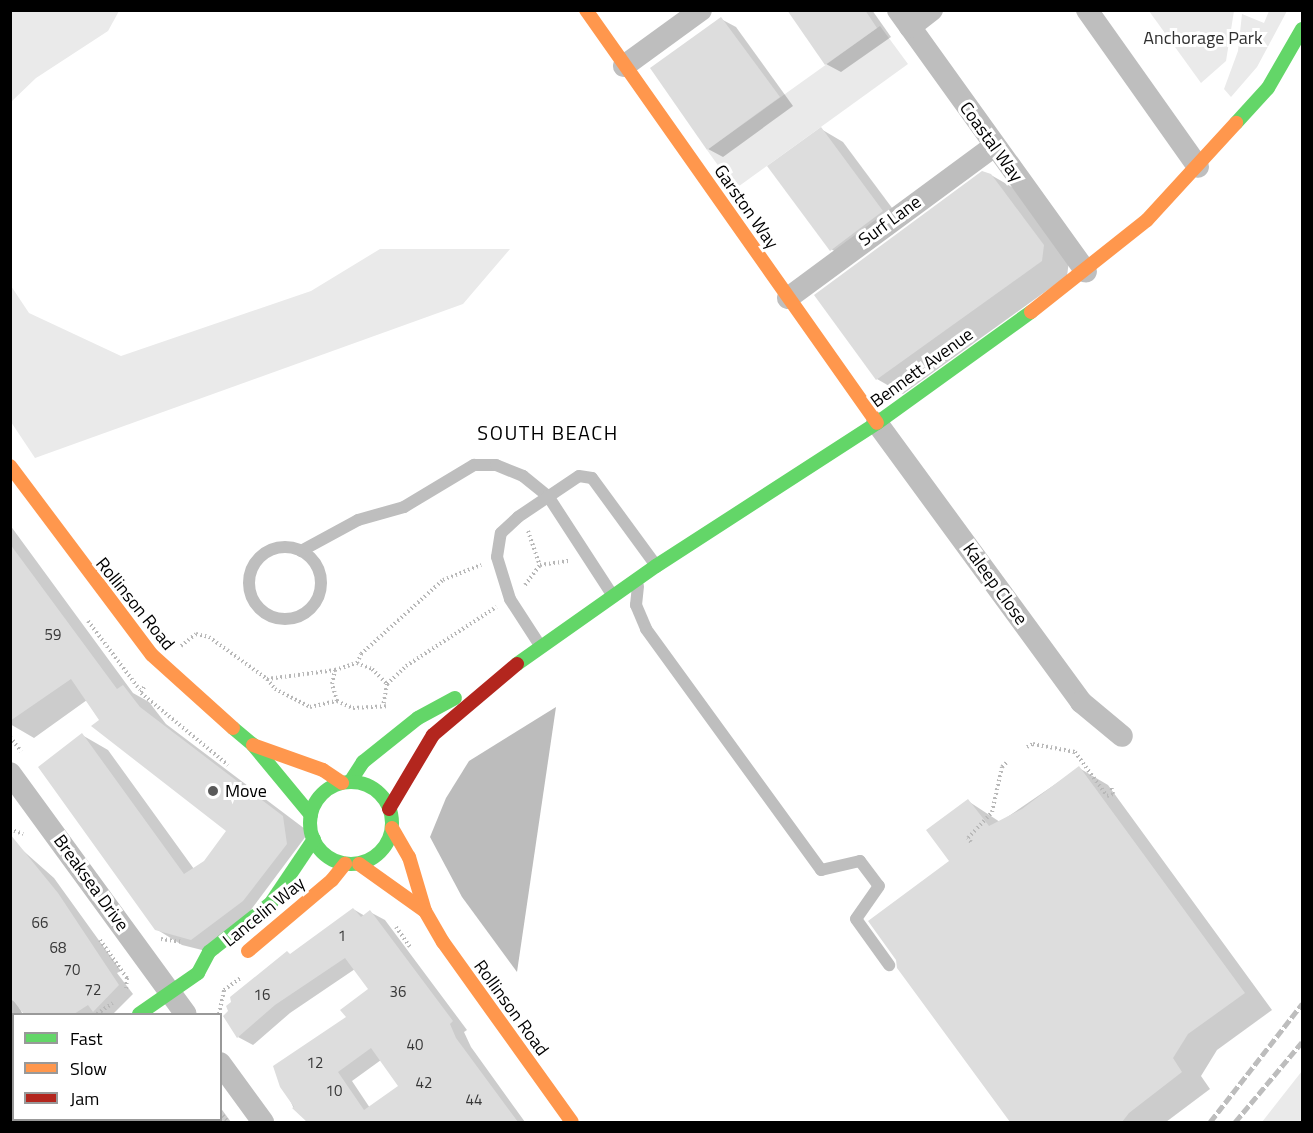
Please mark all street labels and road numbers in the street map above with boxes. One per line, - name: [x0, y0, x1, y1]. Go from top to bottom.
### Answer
- street label: Coastal Way: [955, 98, 1027, 186]
- street label: Garston Way: [709, 161, 783, 253]
- street label: Surf Lane: [855, 191, 925, 251]
- street label: Bennett Avenue: [867, 324, 977, 412]
- street label: Kaleep Close: [958, 539, 1032, 629]
- street label: Rollinson Road: [91, 553, 179, 655]
- street label: Breaksea Drive: [49, 831, 133, 935]
- street label: Lancelin Way: [219, 872, 309, 952]
- street label: Rollinson Road: [469, 956, 553, 1060]

